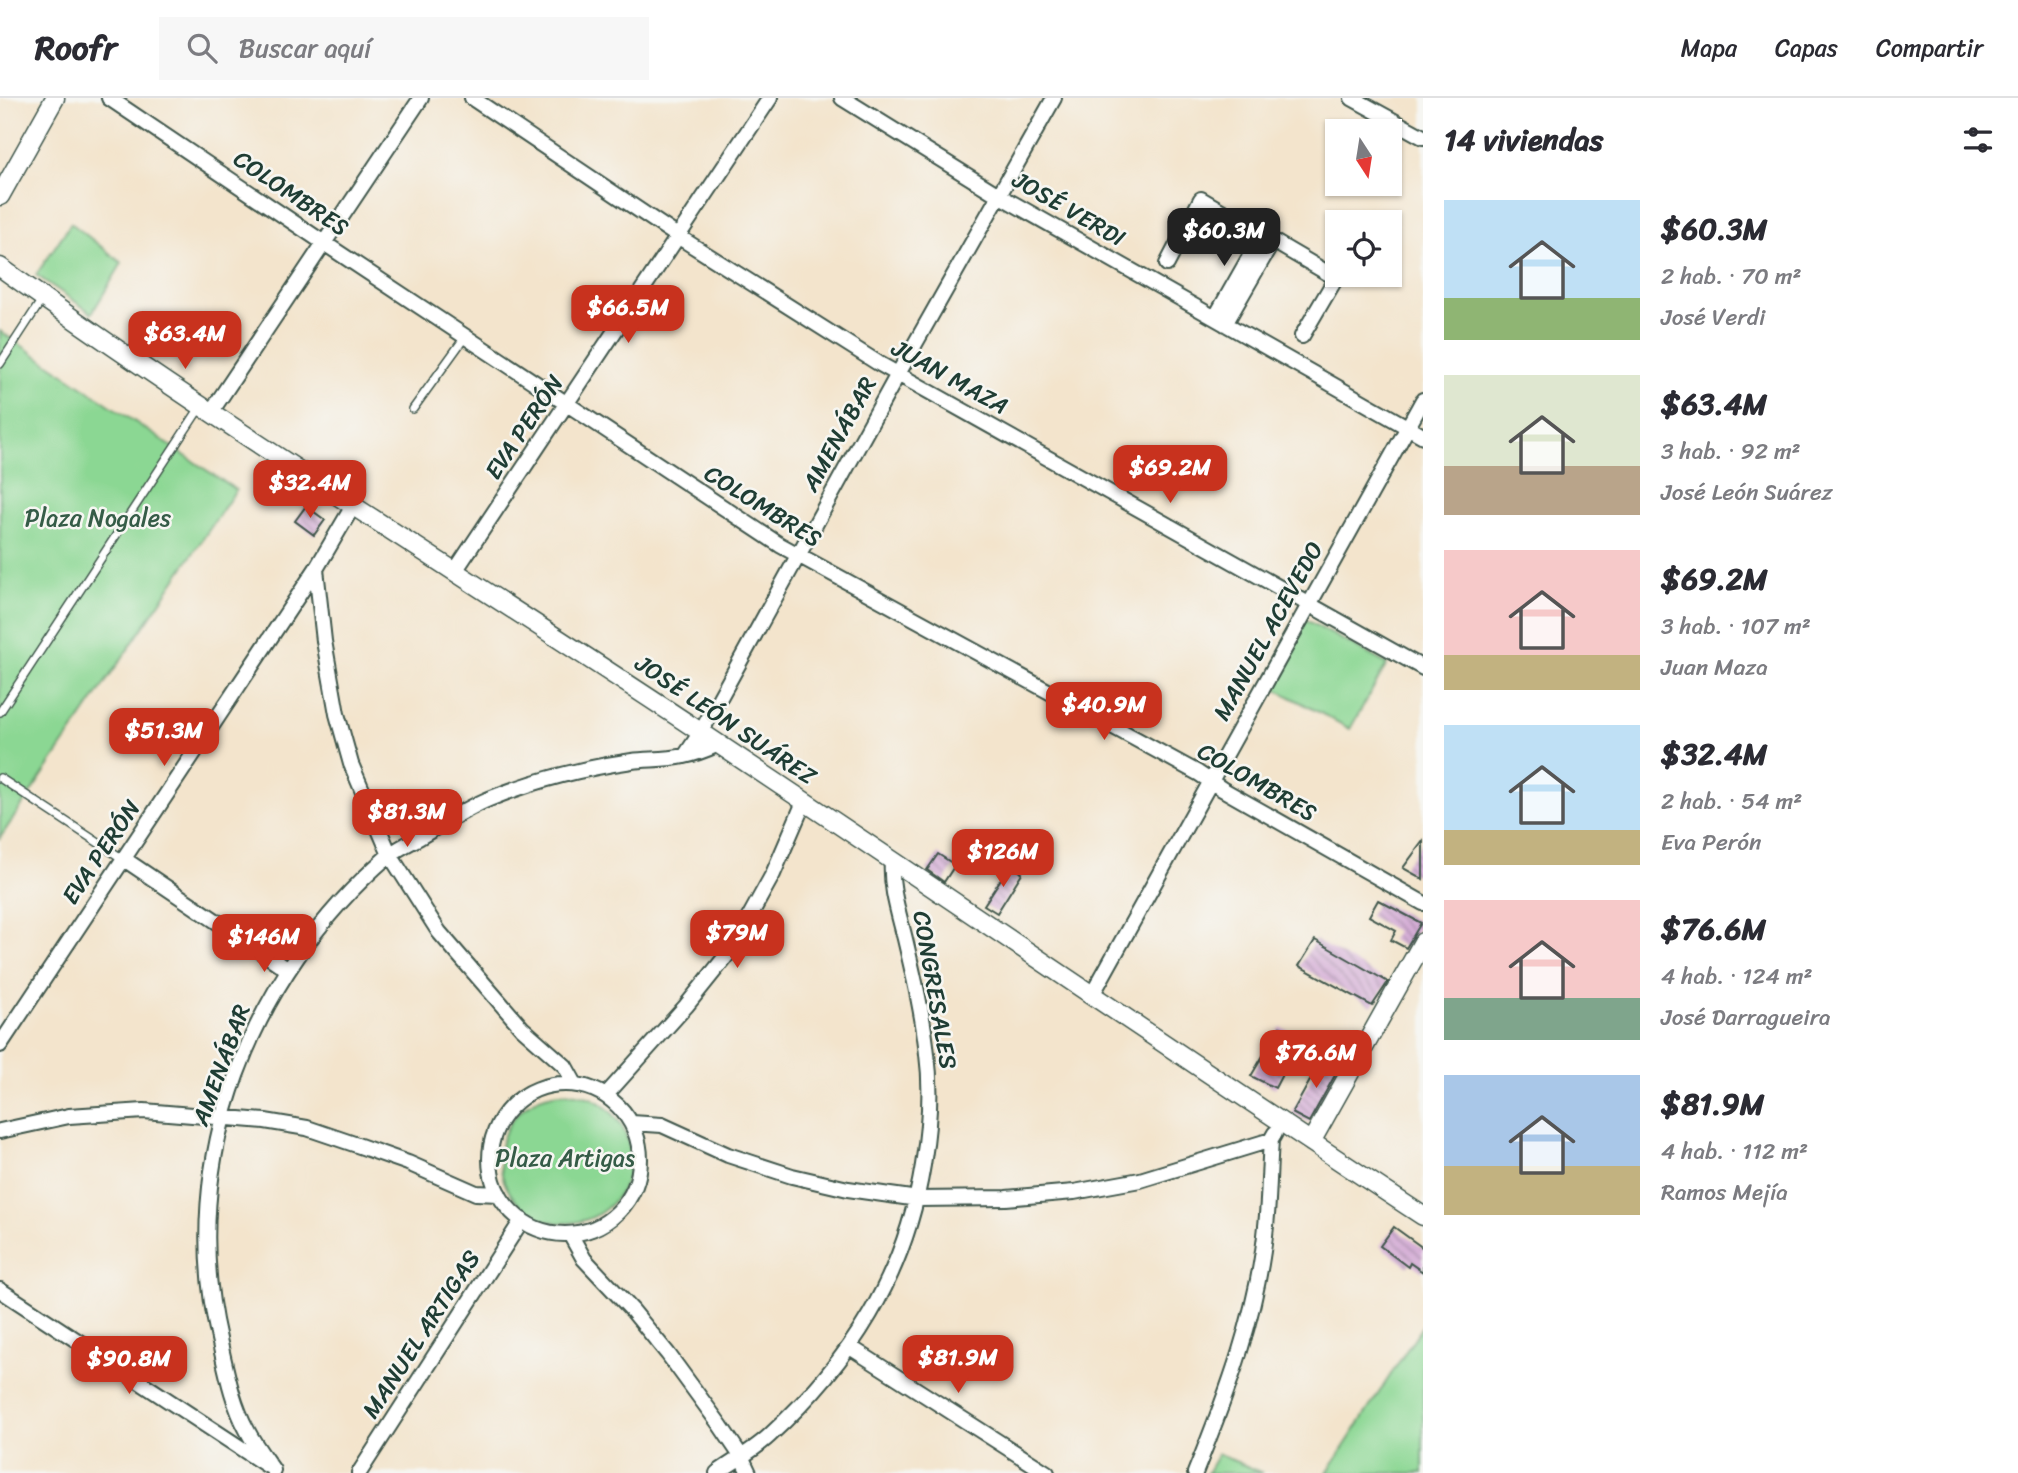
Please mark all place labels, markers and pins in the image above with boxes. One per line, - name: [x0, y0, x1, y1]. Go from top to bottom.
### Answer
- pin: $60.3M: [1167, 208, 1281, 268]
- pin: $66.5M: [571, 286, 685, 345]
- pin: $63.4M: [128, 312, 242, 371]
- pin: $69.2M: [1113, 446, 1227, 505]
- pin: $32.4M: [253, 460, 367, 520]
- pin: $40.9M: [1047, 682, 1161, 742]
- pin: $51.3M: [107, 708, 221, 768]
- pin: $81.3M: [350, 790, 464, 849]
- pin: $126M: [954, 830, 1052, 889]
- pin: $79M: [696, 910, 778, 970]
- pin: $146M: [215, 914, 313, 974]
- pin: $76.6M: [1259, 1030, 1373, 1090]
- pin: $90.8M: [72, 1336, 186, 1396]
- pin: $81.9M: [901, 1336, 1015, 1395]

